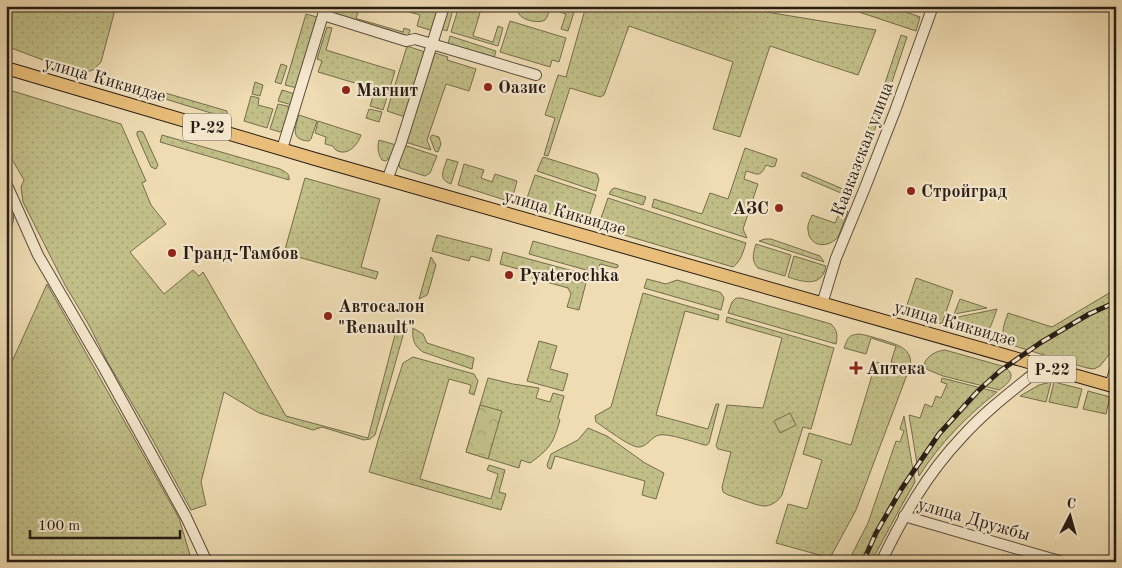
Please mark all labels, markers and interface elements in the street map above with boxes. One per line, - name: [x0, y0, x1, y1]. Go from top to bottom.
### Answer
- street label: улица Киквидзе: [42, 54, 168, 106]
- place label: Оазис: [498, 79, 547, 97]
- street label: Кавказская улица: [829, 79, 897, 219]
- marker: Оазис: [482, 81, 494, 93]
- place label: Магнит: [356, 82, 419, 100]
- marker: Магнит: [340, 84, 352, 96]
- road number: Р-22: [183, 114, 231, 140]
- place label: Стройград: [921, 183, 1007, 201]
- marker: Стройград: [905, 185, 917, 197]
- street label: улица Киквидзе: [502, 187, 628, 239]
- place label: АЗС: [733, 200, 769, 218]
- marker: АЗС: [773, 202, 785, 214]
- place label: Гранд-Тамбов: [182, 245, 299, 263]
- marker: Гранд-Тамбов: [166, 247, 178, 259]
- place label: Pyaterochka: [519, 267, 619, 285]
- marker: Pyaterochka: [503, 269, 515, 281]
- place label: Автосалон "Renault": [338, 298, 425, 337]
- street label: улица Киквидзе: [892, 298, 1018, 350]
- marker: Автосалон "Renault": [322, 310, 334, 322]
- road number: Р-22: [1028, 356, 1076, 382]
- place label: Аптека: [866, 360, 926, 378]
- marker: Аптека: [850, 362, 862, 374]
- north arrow: [1044, 490, 1094, 540]
- street label: улица Дружбы: [915, 495, 1032, 545]
- text: С: [1066, 497, 1077, 512]
- scale bar: [30, 508, 180, 540]
- text: 100 m: [38, 519, 80, 534]

